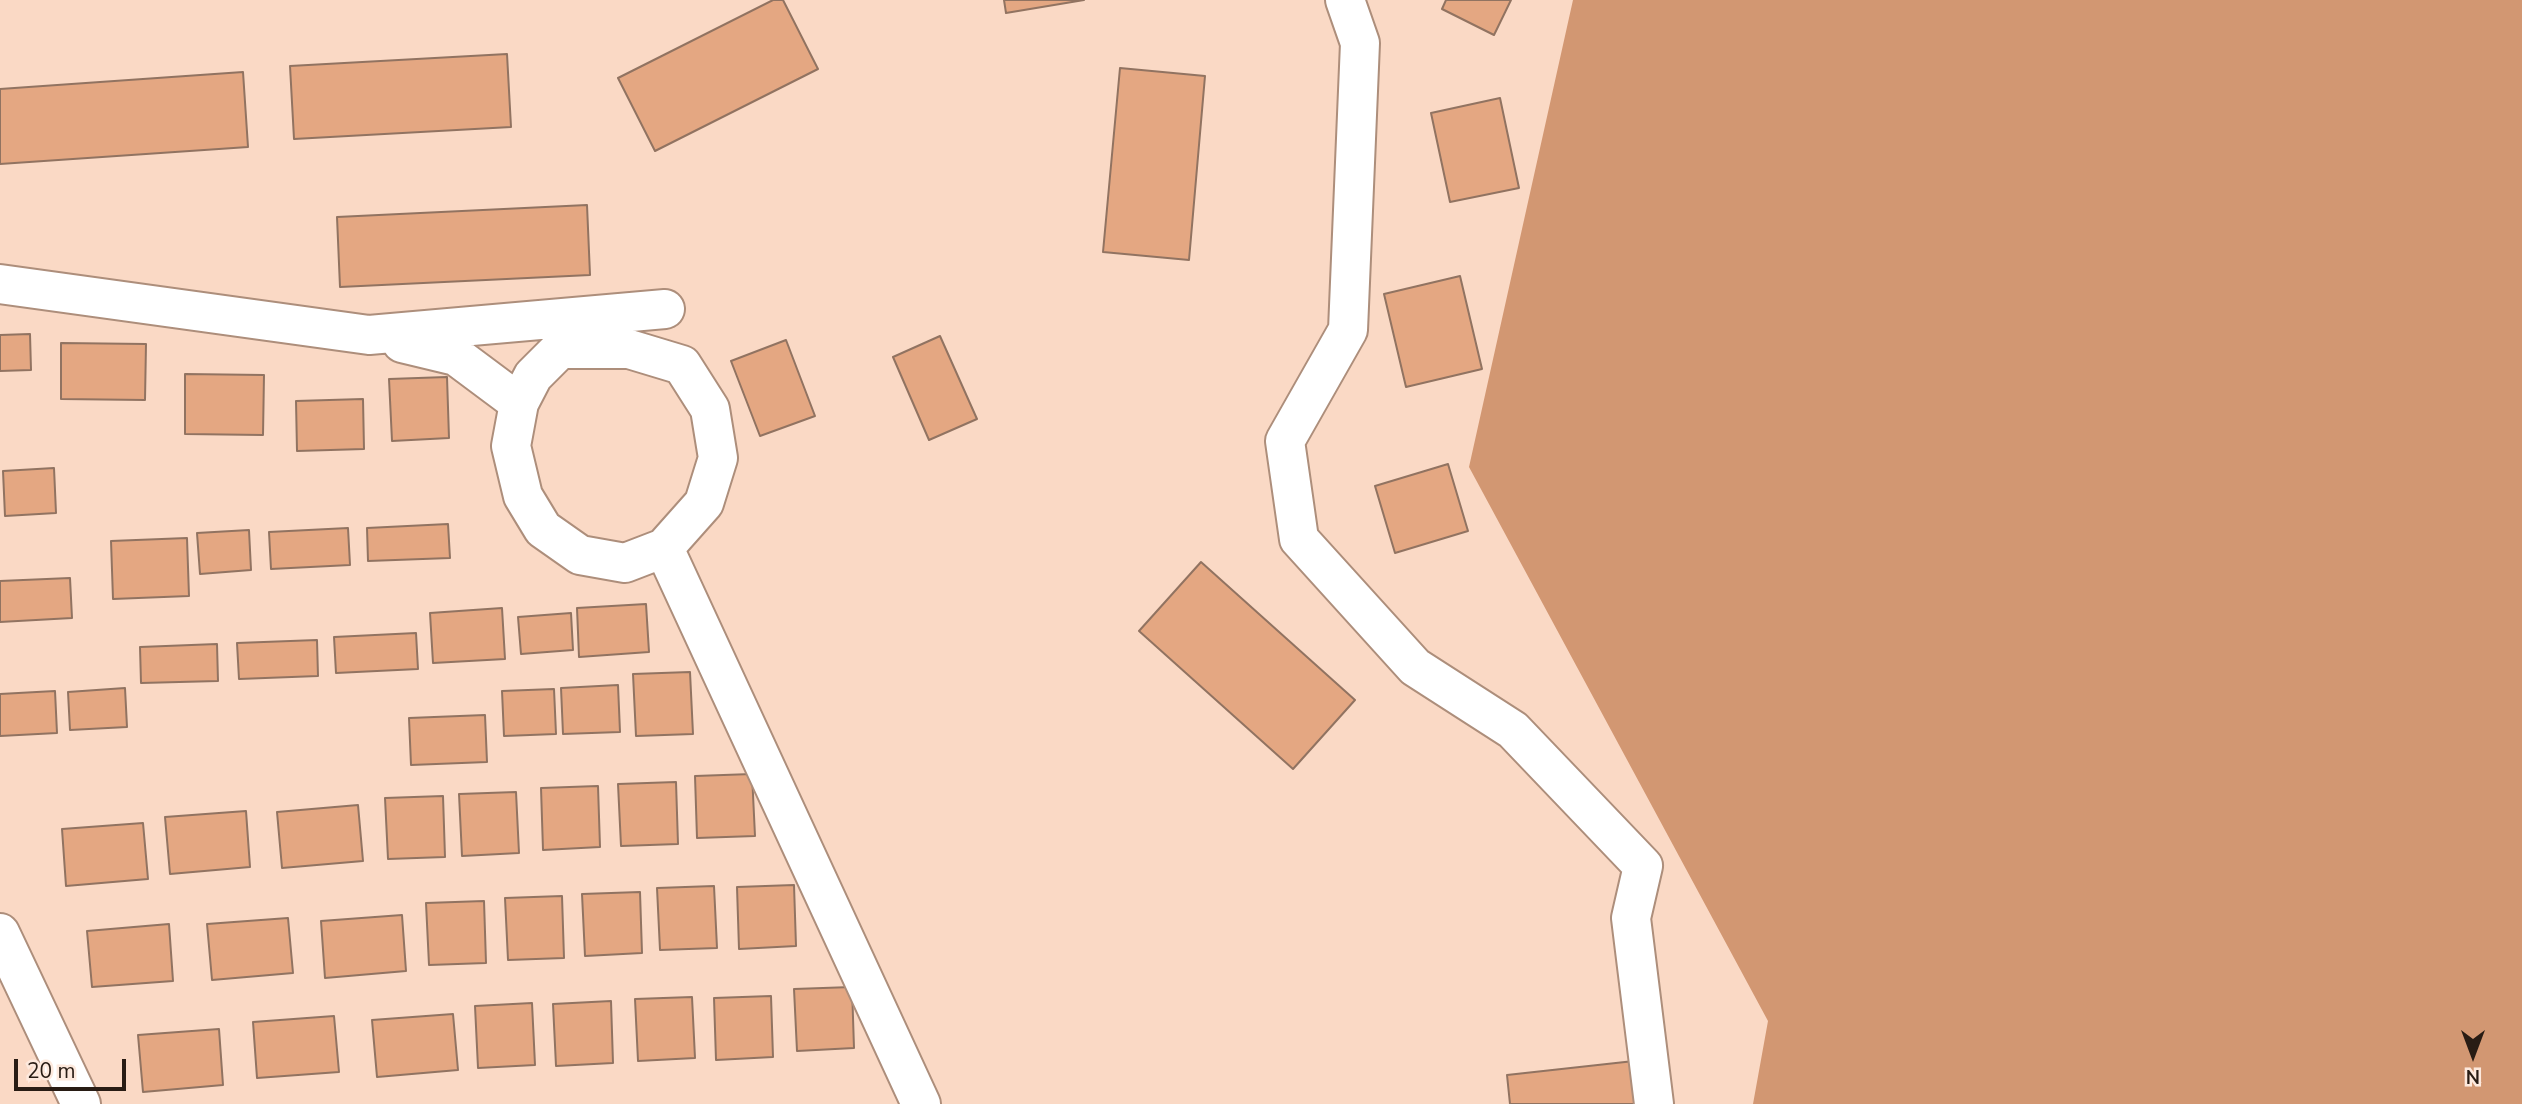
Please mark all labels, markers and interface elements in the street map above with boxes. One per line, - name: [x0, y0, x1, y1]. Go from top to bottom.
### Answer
- north arrow: [2438, 1020, 2508, 1090]
- scale bar: [18, 1044, 130, 1088]
- text: 20 m: [27, 1057, 76, 1085]
- text: N: [2466, 1063, 2480, 1089]

